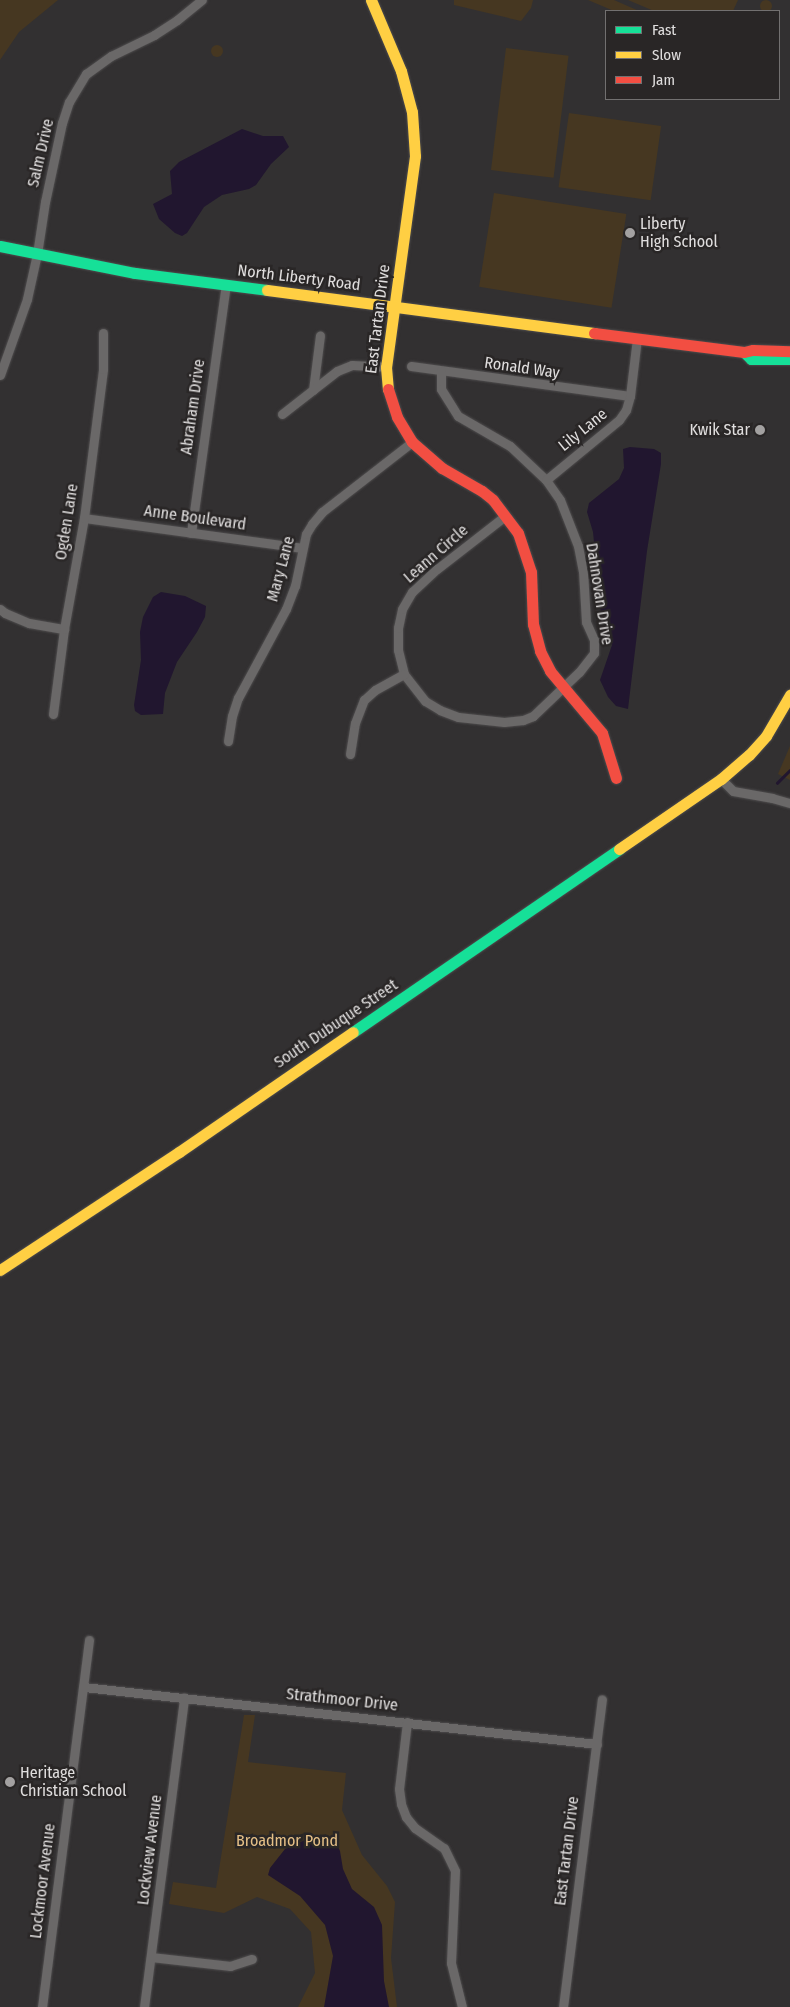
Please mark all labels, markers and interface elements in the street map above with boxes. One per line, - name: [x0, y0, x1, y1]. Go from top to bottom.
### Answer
- legend: [605, 10, 780, 100]
- text: Fast: [652, 21, 676, 39]
- text: Slow: [652, 46, 681, 64]
- text: Jam: [652, 71, 675, 89]
- street label: Salm Drive: [24, 117, 58, 189]
- place label: Liberty High School: [640, 214, 718, 252]
- marker: Liberty High School: [624, 227, 636, 239]
- street label: North Liberty Road: [237, 261, 361, 295]
- street label: East Tartan Drive: [362, 263, 394, 375]
- street label: Ronald Way: [483, 353, 561, 383]
- street label: Abraham Drive: [177, 358, 209, 456]
- street label: Lily Lane: [555, 405, 611, 455]
- place label: Kwik Star: [689, 420, 750, 440]
- marker: Kwik Star: [754, 424, 766, 436]
- street label: Ogden Lane: [51, 482, 83, 562]
- street label: Anne Boulevard: [143, 501, 247, 535]
- street label: Leann Circle: [400, 521, 472, 587]
- street label: Mary Lane: [263, 534, 299, 604]
- street label: Dahnovan Drive: [581, 542, 617, 646]
- street label: South Dubuque Street: [271, 976, 401, 1072]
- street label: Strathmoor Drive: [285, 1685, 399, 1715]
- place label: Heritage Christian School: [20, 1763, 126, 1801]
- marker: Heritage Christian School: [4, 1776, 16, 1788]
- street label: Lockview Avenue: [134, 1794, 166, 1906]
- street label: East Tartan Drive: [551, 1795, 583, 1907]
- street label: Lockmoor Avenue: [26, 1822, 60, 1940]
- park label: Broadmor Pond: [236, 1831, 338, 1851]

